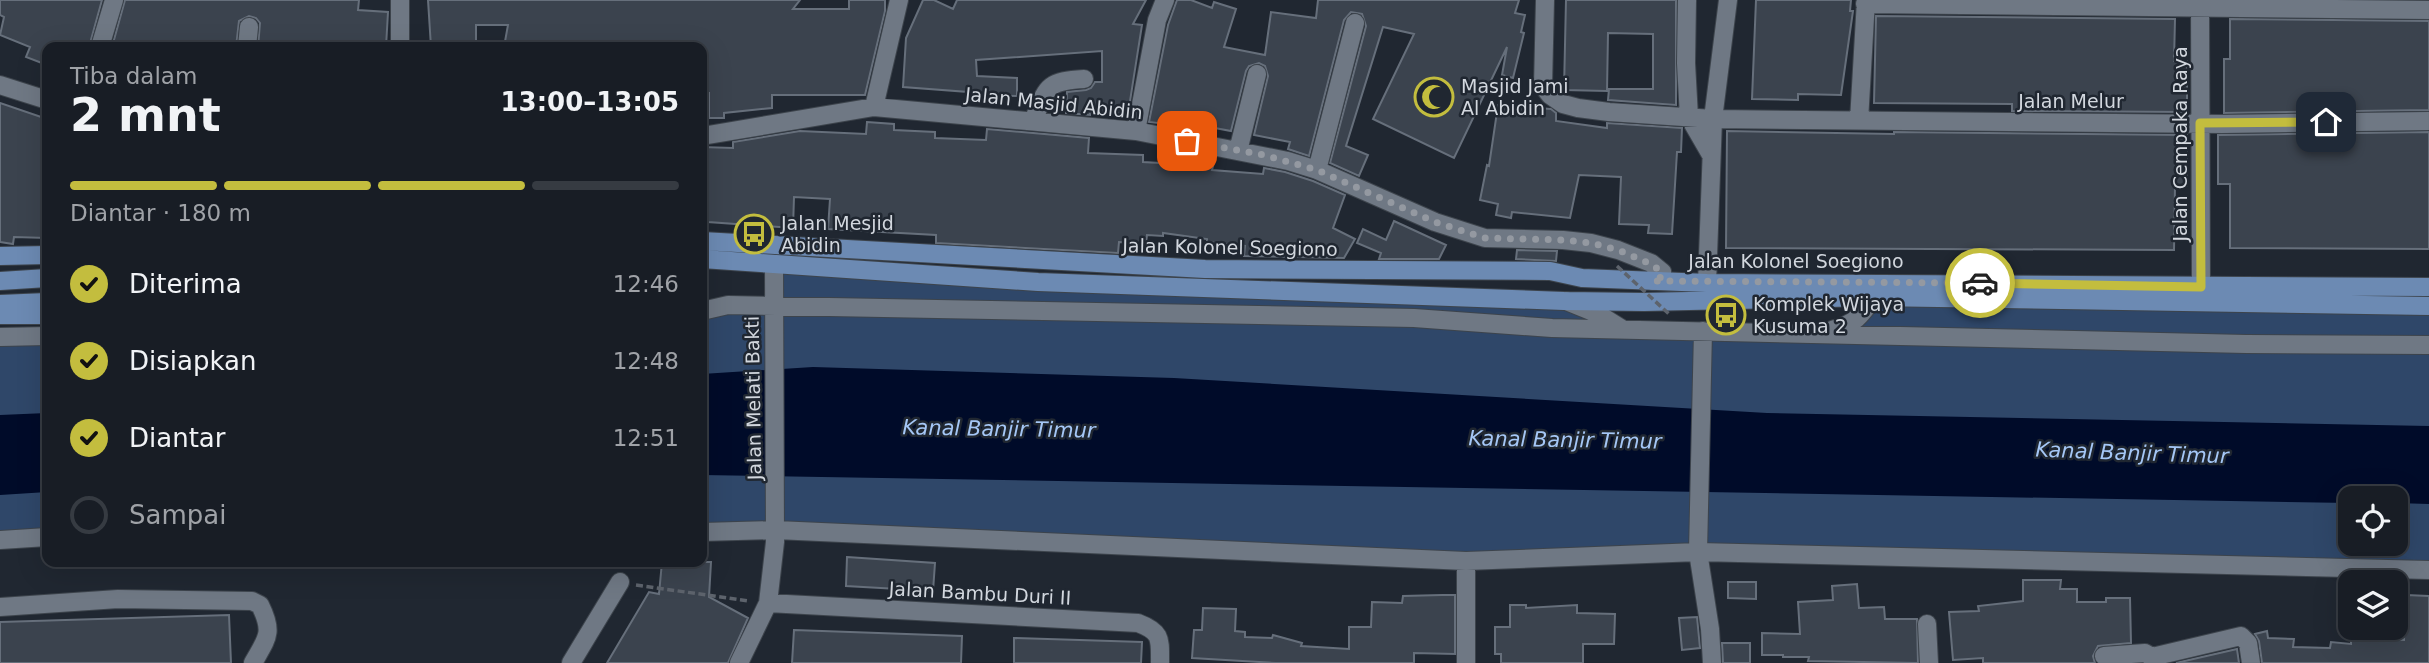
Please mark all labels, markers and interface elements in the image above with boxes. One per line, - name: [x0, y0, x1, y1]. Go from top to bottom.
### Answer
- street label: Jalan Cempaka Raya: [2169, 46, 2191, 243]
- text: Tiba dalam: [70, 63, 197, 89]
- place label: Masjid Jami Al Abidin: [1461, 75, 1569, 119]
- mosque icon: Masjid Jami Al Abidin: [1413, 76, 1455, 118]
- street label: Jalan Masjid Abidin: [963, 83, 1144, 123]
- text: 13:00–13:05: [500, 87, 679, 117]
- text: 2 mnt: [70, 88, 221, 142]
- street label: Jalan Melur: [2017, 90, 2124, 112]
- pin: [2296, 92, 2356, 152]
- icon: home: [2307, 103, 2345, 141]
- pin: [1157, 111, 1217, 171]
- icon: bag: [1168, 122, 1206, 160]
- text: Diantar · 180 m: [70, 200, 251, 226]
- place label: Jalan Mesjid Abidin: [780, 212, 894, 256]
- bus stop icon: Jalan Mesjid Abidin: [733, 213, 775, 255]
- street label: Jalan Kolonel Soegiono: [1121, 234, 1338, 260]
- courier: [1945, 248, 2015, 318]
- street label: Jalan Kolonel Soegiono: [1687, 250, 1904, 272]
- icon: car: [1961, 264, 1999, 302]
- icon: check: [70, 265, 108, 303]
- text: Diterima: [129, 269, 242, 299]
- text: 12:46: [613, 271, 679, 297]
- place label: Komplek Wijaya Kusuma 2: [1753, 293, 1904, 337]
- bus stop icon: Komplek Wijaya Kusuma 2: [1705, 294, 1747, 336]
- street label: Jalan Melati Bakti: [741, 316, 765, 481]
- icon: check: [70, 342, 108, 380]
- text: Disiapkan: [129, 346, 256, 376]
- text: 12:48: [613, 348, 679, 374]
- water label: Kanal Banjir Timur: [902, 415, 1097, 443]
- icon: check: [70, 419, 108, 457]
- text: Diantar: [129, 423, 225, 453]
- text: 12:51: [613, 425, 679, 451]
- water label: Kanal Banjir Timur: [1468, 426, 1663, 454]
- water label: Kanal Banjir Timur: [2035, 438, 2230, 468]
- map controls: [2338, 486, 2408, 640]
- button: locate: [2338, 486, 2408, 556]
- text: Sampai: [129, 500, 226, 530]
- button: layers: [2338, 570, 2408, 640]
- street label: Jalan Bambu Duri II: [887, 577, 1072, 609]

